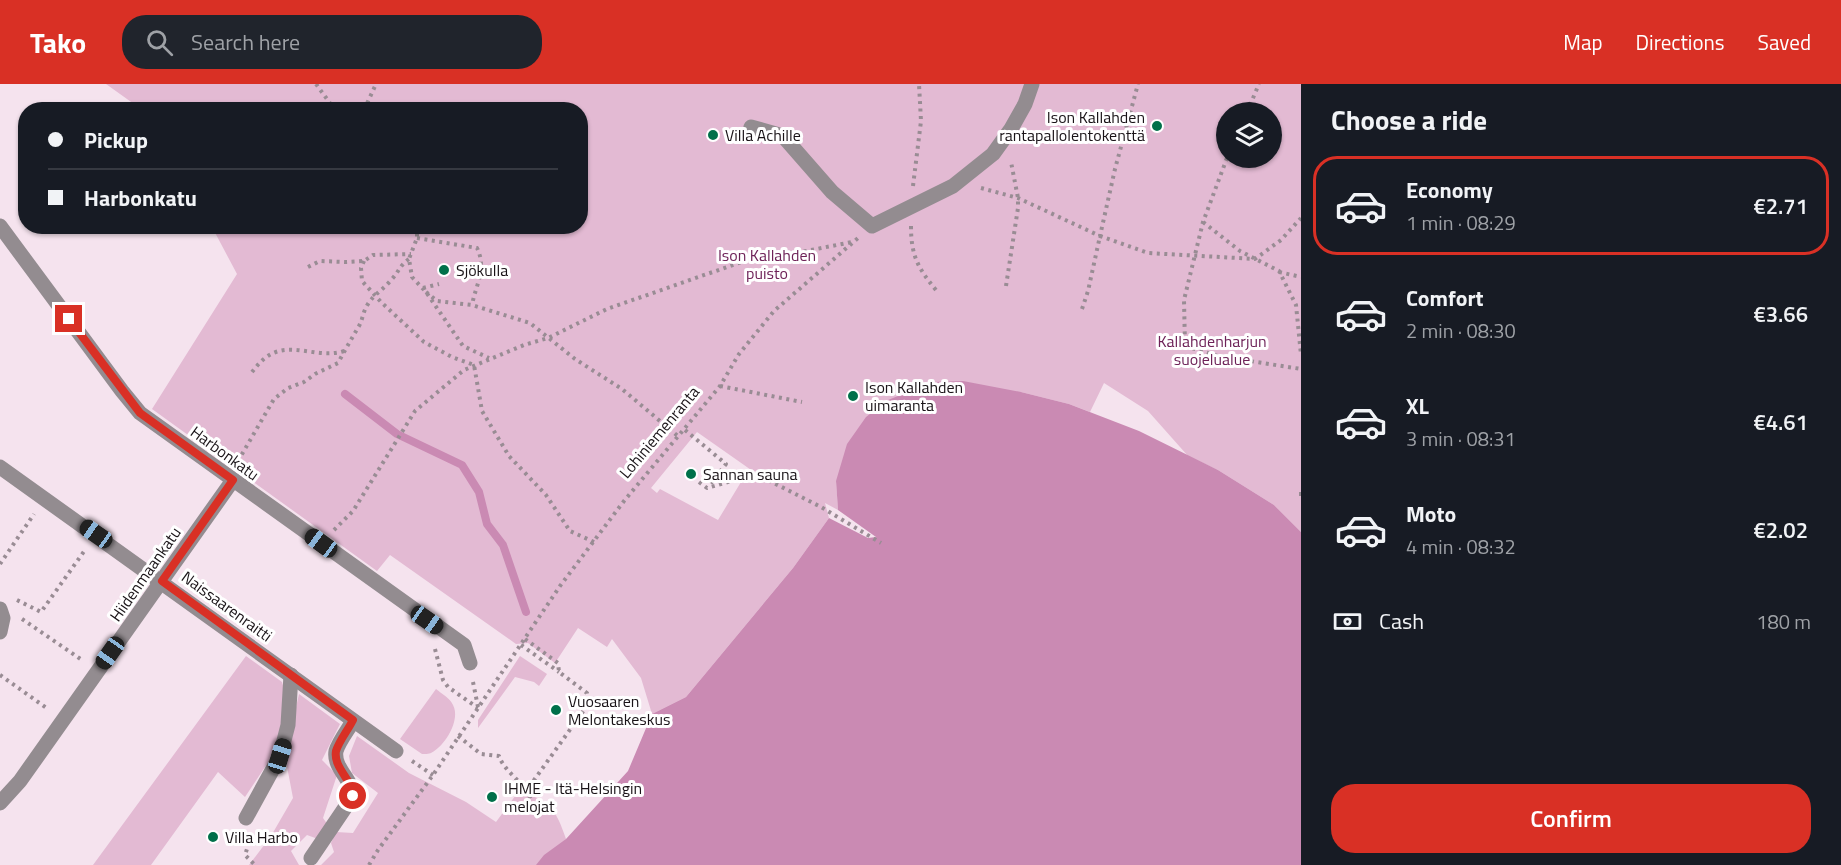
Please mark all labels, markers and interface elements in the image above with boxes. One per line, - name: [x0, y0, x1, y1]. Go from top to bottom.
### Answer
- search box: [122, 15, 542, 69]
- text: Tako: [30, 21, 86, 64]
- text: Search here: [191, 25, 300, 59]
- icon: search: [143, 26, 176, 59]
- text: Map: [1563, 26, 1603, 58]
- text: Directions: [1636, 26, 1725, 58]
- text: Saved: [1758, 26, 1811, 58]
- text: Choose a ride: [1331, 99, 1487, 140]
- map controls: [1216, 102, 1282, 168]
- button: layers: [1216, 102, 1282, 168]
- place label: Ison Kallahden rantapallolentokenttä: [999, 105, 1145, 147]
- marker: Ison Kallahden rantapallolentokenttä: [1150, 119, 1164, 133]
- text: Pickup: [84, 123, 148, 157]
- place label: Villa Achille: [725, 123, 801, 147]
- marker: Villa Achille: [706, 128, 720, 142]
- text: Economy: [1406, 173, 1493, 207]
- icon: car: [1334, 179, 1388, 233]
- text: Harbonkatu: [84, 181, 197, 215]
- text: €2.71: [1753, 189, 1808, 223]
- text: 1 min · 08:29: [1406, 207, 1516, 238]
- park label: Ison Kallahden puisto: [718, 243, 816, 285]
- place label: Sjökulla: [456, 258, 508, 282]
- marker: Sjökulla: [437, 263, 451, 277]
- text: Comfort: [1406, 281, 1484, 315]
- icon: car: [1334, 287, 1388, 341]
- text: €3.66: [1753, 297, 1808, 331]
- route end: [55, 305, 82, 332]
- text: 2 min · 08:30: [1406, 315, 1516, 346]
- park label: Kallahdenharjun suojelualue: [1158, 329, 1267, 371]
- place label: Ison Kallahden uimaranta: [865, 375, 963, 417]
- street label: Lohiniemenranta: [613, 381, 705, 483]
- marker: Ison Kallahden uimaranta: [846, 389, 860, 403]
- text: XL: [1406, 389, 1429, 423]
- icon: car: [1334, 395, 1388, 449]
- text: €4.61: [1753, 405, 1808, 439]
- street label: Harbonkatu: [186, 420, 264, 486]
- text: 3 min · 08:31: [1406, 423, 1516, 454]
- place label: Sannan sauna: [703, 462, 798, 486]
- marker: Sannan sauna: [684, 467, 698, 481]
- text: Moto: [1406, 497, 1456, 531]
- icon: car: [1334, 503, 1388, 557]
- text: €2.02: [1753, 513, 1808, 547]
- car: [76, 516, 116, 552]
- street label: Hiidenmaankatu: [103, 522, 187, 626]
- car: [301, 525, 341, 561]
- text: 4 min · 08:32: [1406, 531, 1516, 562]
- street label: Naissaarenraitti: [177, 565, 277, 647]
- car: [407, 602, 447, 638]
- text: Cash: [1379, 604, 1424, 638]
- icon: cash: [1331, 605, 1364, 638]
- text: 180 m: [1756, 606, 1811, 637]
- car: [92, 633, 128, 673]
- place label: Vuosaaren Melontakeskus: [568, 689, 670, 731]
- marker: Vuosaaren Melontakeskus: [549, 703, 563, 717]
- car: [266, 736, 294, 776]
- place label: IHME - Itä-Helsingin melojat: [504, 776, 642, 818]
- route start: [339, 782, 366, 809]
- button: Confirm: [1331, 784, 1811, 853]
- marker: IHME - Itä-Helsingin melojat: [485, 790, 499, 804]
- place label: Villa Harbo: [225, 825, 298, 849]
- marker: Villa Harbo: [206, 830, 220, 844]

